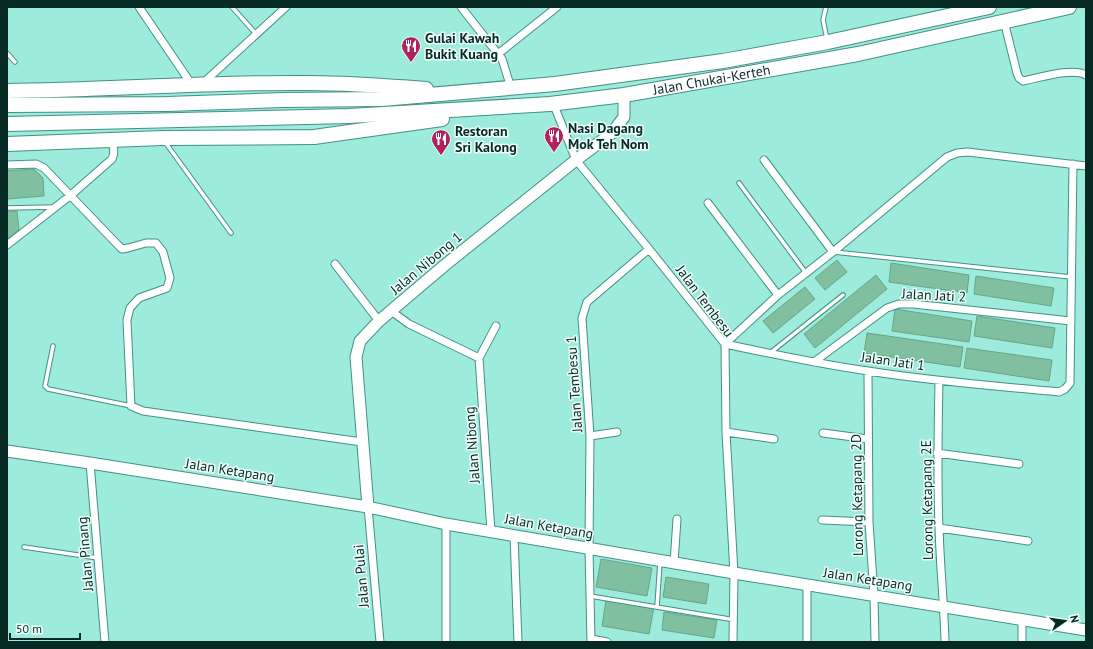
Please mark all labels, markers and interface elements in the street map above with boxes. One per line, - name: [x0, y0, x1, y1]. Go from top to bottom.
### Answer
- place label: Gulai Kawah Bukit Kuang: [425, 29, 499, 63]
- restaurant icon: Gulai Kawah Bukit Kuang: [400, 35, 422, 63]
- street label: Jalan Chukai-Kerteh: [651, 61, 772, 99]
- place label: Nasi Dagang Mok Teh Nom: [568, 119, 649, 153]
- place label: Restoran Sri Kalong: [455, 122, 517, 156]
- restaurant icon: Nasi Dagang Mok Teh Nom: [543, 125, 565, 153]
- restaurant icon: Restoran Sri Kalong: [430, 128, 452, 156]
- street label: Jalan Nibong 1: [386, 228, 466, 299]
- street label: Jalan Tembesu: [671, 261, 738, 341]
- street label: Jalan Jati 2: [900, 284, 967, 306]
- street label: Jalan Tembesu 1: [562, 335, 586, 434]
- street label: Jalan Jati 1: [859, 347, 926, 374]
- street label: Jalan Nibong: [460, 406, 484, 485]
- street label: Lorong Ketapang 2D: [847, 434, 867, 556]
- street label: Lorong Ketapang 2E: [917, 440, 937, 560]
- street label: Jalan Ketapang: [183, 454, 276, 486]
- street label: Jalan Ketapang: [502, 509, 595, 543]
- street label: Jalan Pinang: [73, 516, 97, 593]
- street label: Jalan Pulai: [349, 544, 373, 609]
- street label: Jalan Ketapang: [821, 563, 914, 595]
- north arrow: [1045, 601, 1085, 641]
- text: N: [1067, 614, 1082, 624]
- scale bar: [10, 615, 80, 641]
- text: 50 m: [16, 621, 42, 636]

